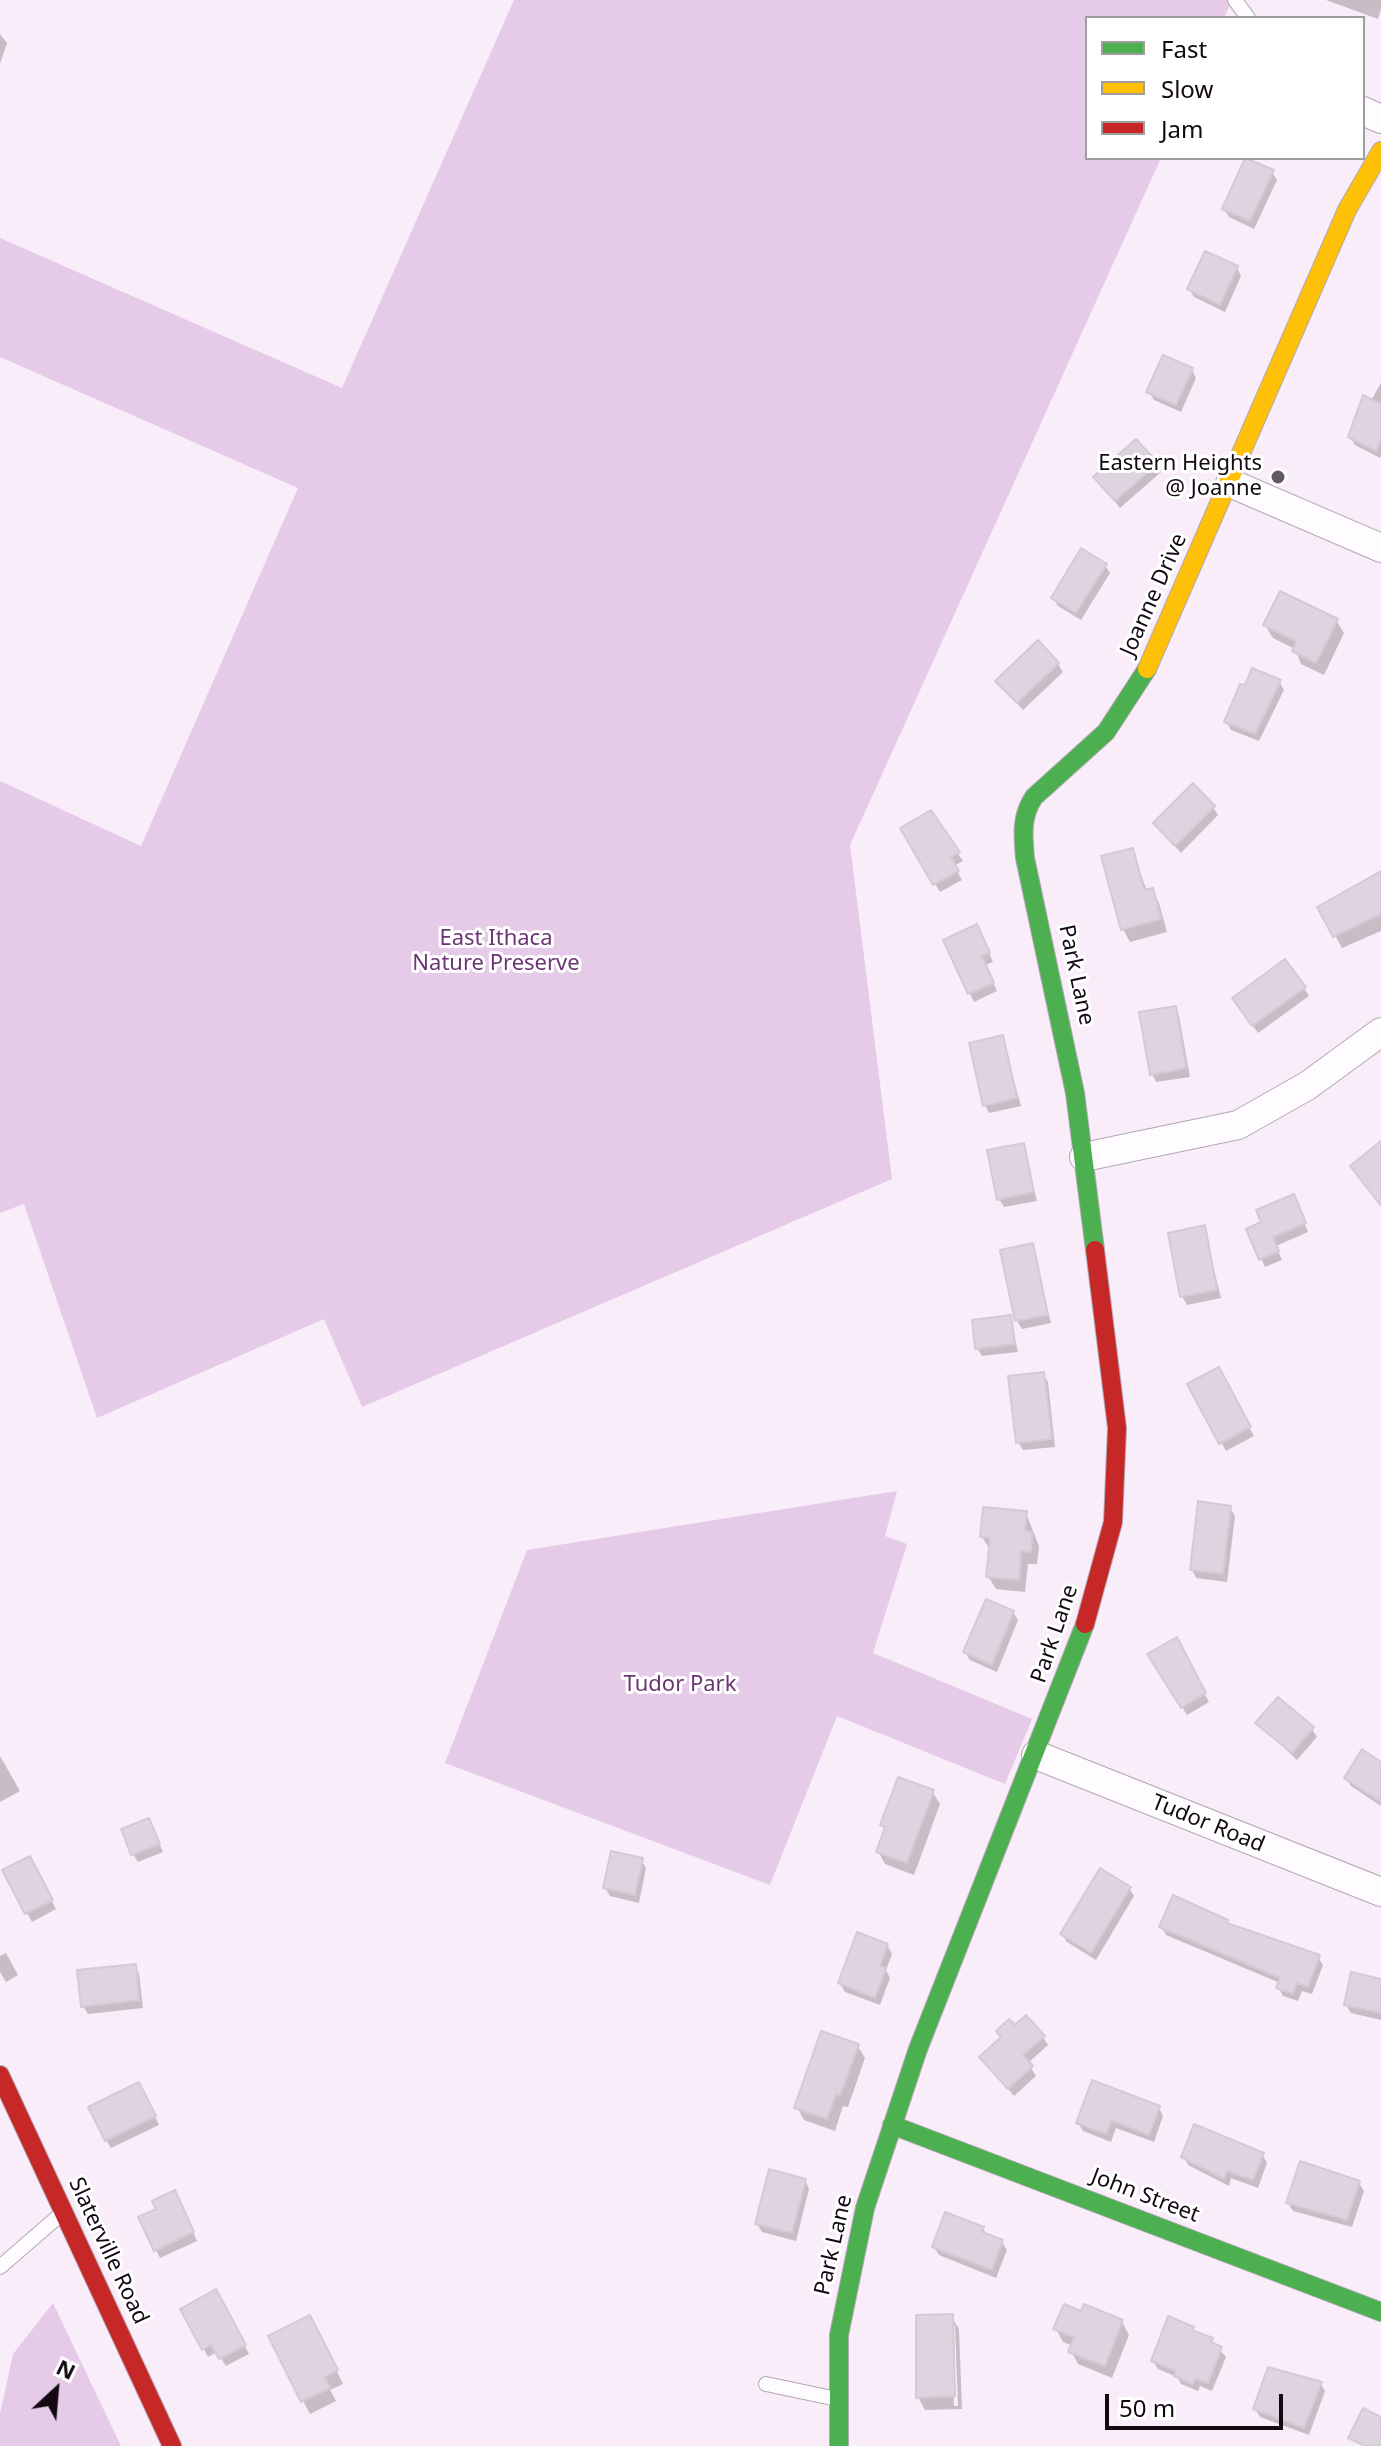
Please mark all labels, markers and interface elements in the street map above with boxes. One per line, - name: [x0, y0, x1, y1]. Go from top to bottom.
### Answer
- legend: [1085, 16, 1365, 160]
- text: Fast: [1161, 32, 1207, 65]
- text: Slow: [1161, 72, 1213, 105]
- text: Jam: [1161, 112, 1203, 145]
- place label: Eastern Heights @ Joanne: [1098, 451, 1262, 502]
- marker: Eastern Heights @ Joanne: [1269, 468, 1287, 486]
- street label: Joanne Drive: [1115, 530, 1193, 660]
- street label: Park Lane: [1052, 922, 1100, 1028]
- park label: East Ithaca Nature Preserve: [412, 926, 580, 978]
- street label: Park Lane: [1026, 1581, 1084, 1687]
- park label: Tudor Park: [624, 1672, 736, 1698]
- street label: Tudor Road: [1148, 1789, 1268, 1859]
- street label: John Street: [1087, 2163, 1203, 2229]
- street label: Slaterville Road: [62, 2173, 154, 2329]
- street label: Park Lane: [810, 2192, 858, 2298]
- north arrow: [16, 2350, 96, 2430]
- text: N: [52, 2351, 81, 2386]
- scale bar: [1109, 2378, 1287, 2428]
- text: 50 m: [1119, 2391, 1175, 2424]

